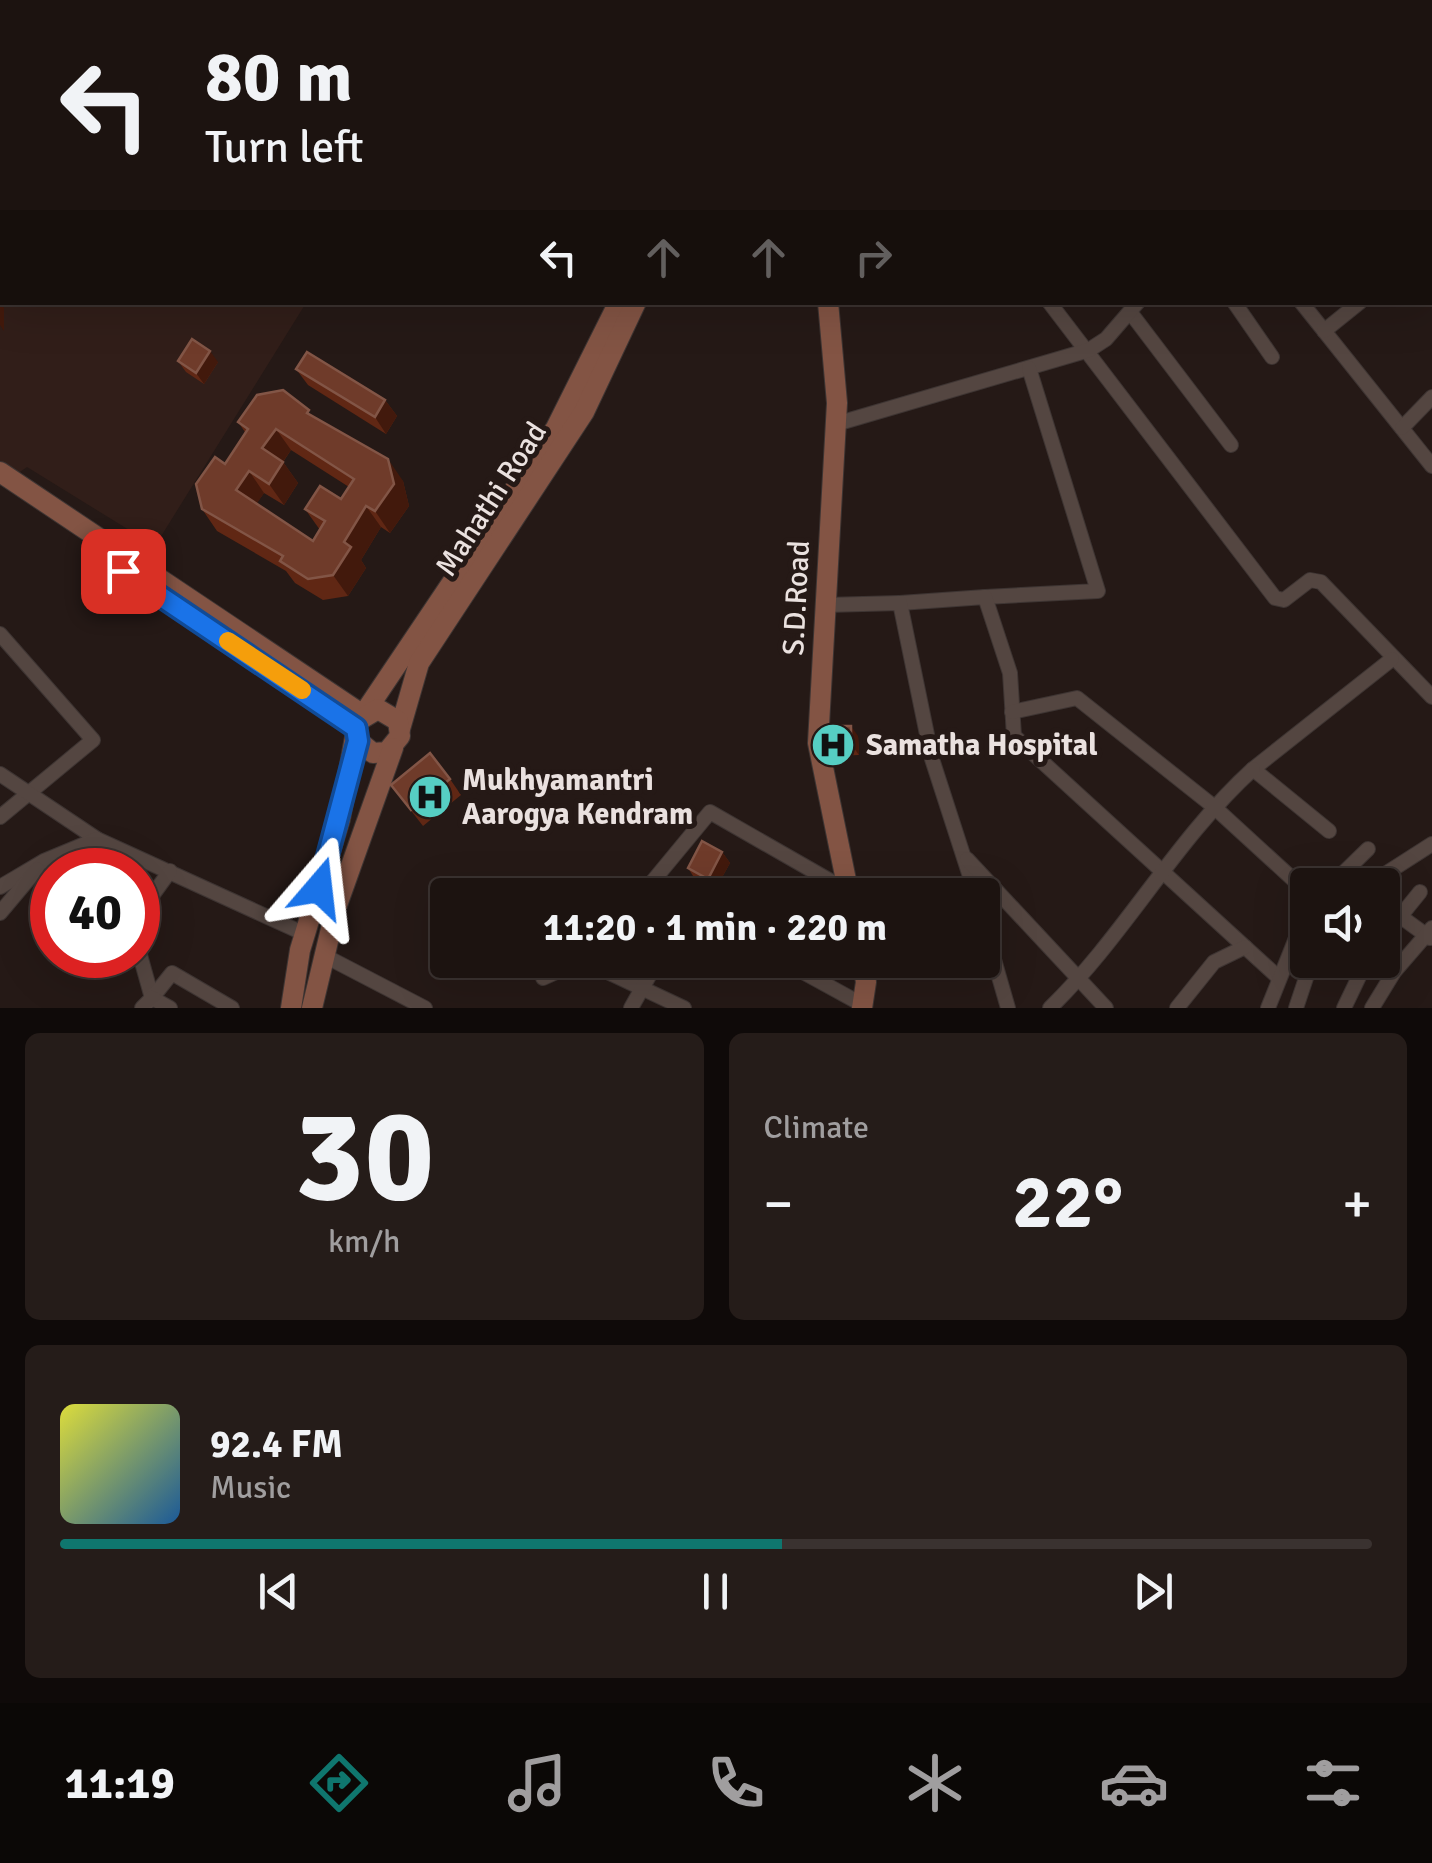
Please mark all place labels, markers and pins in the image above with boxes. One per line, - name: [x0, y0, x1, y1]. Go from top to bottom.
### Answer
- pin: [81, 529, 166, 614]
- hospital icon: Samatha Hospital: [810, 722, 856, 768]
- place label: Samatha Hospital: [866, 727, 1098, 764]
- place label: Mukhyamantri Aarogya Kendram: [462, 762, 693, 833]
- hospital icon: Mukhyamantri Aarogya Kendram: [407, 774, 453, 820]

